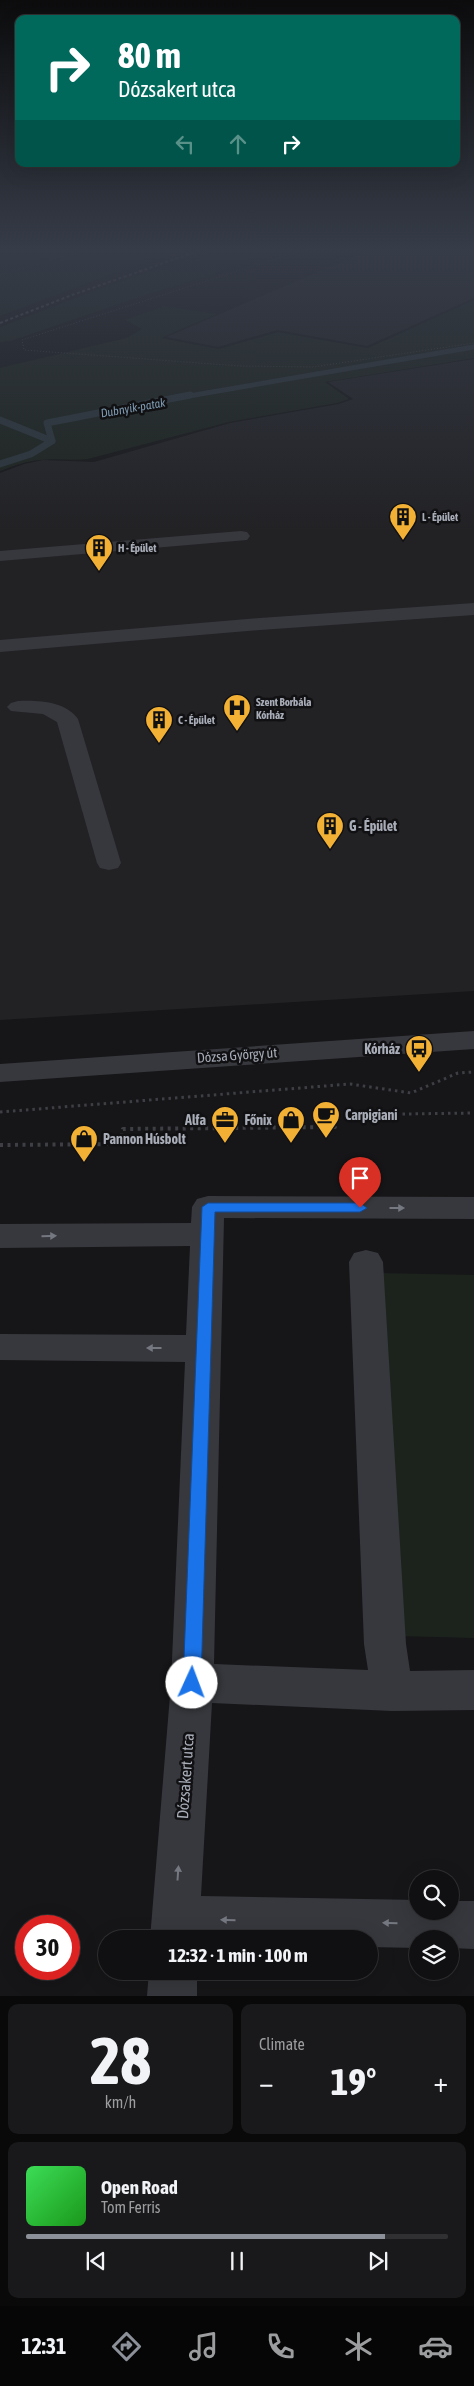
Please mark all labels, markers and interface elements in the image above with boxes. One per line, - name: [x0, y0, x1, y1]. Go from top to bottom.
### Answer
- icon: right: [35, 35, 100, 100]
- text: 80 m: [118, 35, 181, 75]
- text: Dózsakert utca: [118, 76, 236, 102]
- icon: left: [171, 130, 199, 158]
- icon: ahead: [224, 130, 252, 158]
- icon: right: [277, 130, 305, 158]
- water label: Dubnyik-patak: [100, 395, 167, 421]
- building icon: L - Épület: [388, 502, 418, 541]
- place label: L - Épület: [422, 511, 459, 523]
- building icon: H - Épület: [84, 533, 114, 572]
- place label: H - Épület: [118, 542, 157, 554]
- hospital icon: Szent Borbála Kórház: [222, 693, 252, 732]
- place label: Szent Borbála Kórház: [256, 696, 311, 721]
- building icon: C - Épület: [144, 705, 174, 744]
- place label: C - Épület: [178, 714, 216, 726]
- building icon: G - Épület: [315, 811, 345, 850]
- place label: G - Épület: [349, 818, 397, 834]
- bus stop icon: Kórház: [404, 1034, 434, 1073]
- place label: Kórház: [364, 1041, 400, 1057]
- street label: Dózsa György út: [196, 1044, 278, 1066]
- cafe icon: Carpigiani: [311, 1100, 341, 1139]
- office icon: Alfa: [210, 1105, 240, 1144]
- shop icon: Főnix: [276, 1105, 306, 1144]
- place label: Carpigiani: [345, 1107, 398, 1123]
- place label: Alfa: [184, 1112, 206, 1128]
- place label: Főnix: [244, 1112, 272, 1128]
- shop icon: Pannon Húsbolt: [69, 1124, 99, 1163]
- place label: Pannon Húsbolt: [103, 1131, 186, 1147]
- pin: [339, 1157, 381, 1208]
- icon: arrive: [346, 1164, 374, 1192]
- one-way arrow: [389, 1204, 405, 1212]
- one-way arrow: [41, 1232, 57, 1240]
- one-way arrow: [146, 1344, 162, 1352]
- position arrow: [165, 1656, 217, 1708]
- street label: Dózsakert utca: [173, 1732, 197, 1820]
- one-way arrow: [175, 1864, 183, 1880]
- map controls: [409, 1870, 459, 1980]
- button: search: [409, 1870, 459, 1920]
- speed limit sign: 30: [15, 1915, 80, 1980]
- one-way arrow: [220, 1916, 236, 1924]
- one-way arrow: [382, 1919, 398, 1927]
- button: layers: [409, 1930, 459, 1980]
- text: 12:32 · 1 min · 100 m: [168, 1944, 308, 1966]
- text: 28: [90, 2023, 151, 2098]
- text: Climate: [259, 2035, 305, 2053]
- text: 19°: [330, 2060, 377, 2103]
- text: −: [259, 2066, 274, 2098]
- text: +: [433, 2066, 448, 2098]
- text: km/h: [105, 2093, 136, 2111]
- text: Open Road: [101, 2176, 178, 2198]
- text: Tom Ferris: [101, 2198, 160, 2216]
- icon: previous: [82, 2247, 110, 2275]
- icon: pause: [223, 2247, 251, 2275]
- icon: next: [364, 2247, 392, 2275]
- icon: directions: [109, 2329, 144, 2364]
- icon: music: [186, 2329, 221, 2364]
- icon: phone: [263, 2329, 298, 2364]
- icon: climate: [341, 2329, 376, 2364]
- icon: car: [418, 2329, 453, 2364]
- text: 12:31: [21, 2333, 66, 2359]

